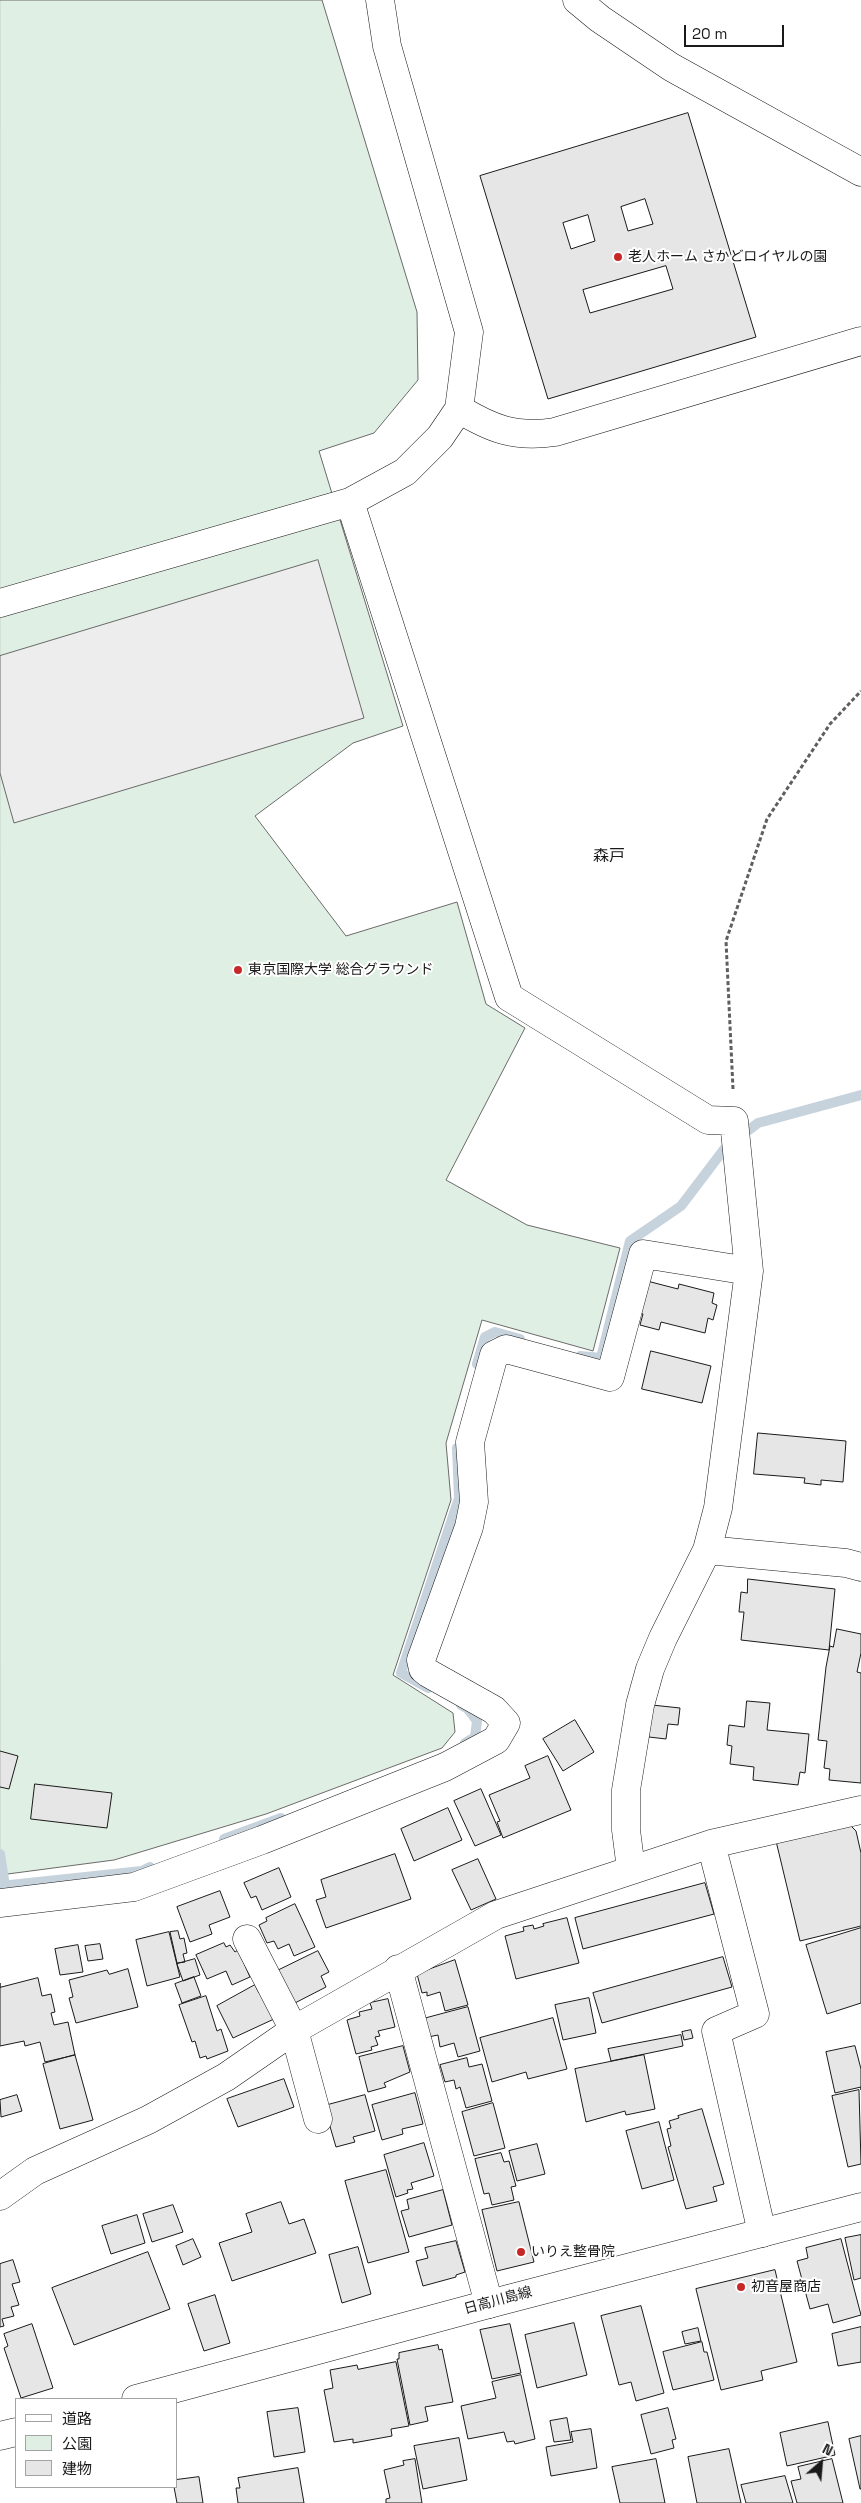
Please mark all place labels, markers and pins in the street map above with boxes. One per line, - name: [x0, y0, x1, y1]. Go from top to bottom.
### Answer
- place label: 老人ホーム さかどロイヤルの園: [628, 249, 828, 265]
- marker: 老人ホーム さかどロイヤルの園: [612, 251, 624, 263]
- place label: 東京国際大学 総合グラウンド: [248, 962, 434, 978]
- marker: 東京国際大学 総合グラウンド: [232, 964, 244, 976]
- place label: いりえ整骨院: [531, 2244, 615, 2260]
- marker: いりえ整骨院: [515, 2246, 527, 2258]
- place label: 初音屋商店: [751, 2279, 821, 2295]
- marker: 初音屋商店: [735, 2281, 747, 2293]

